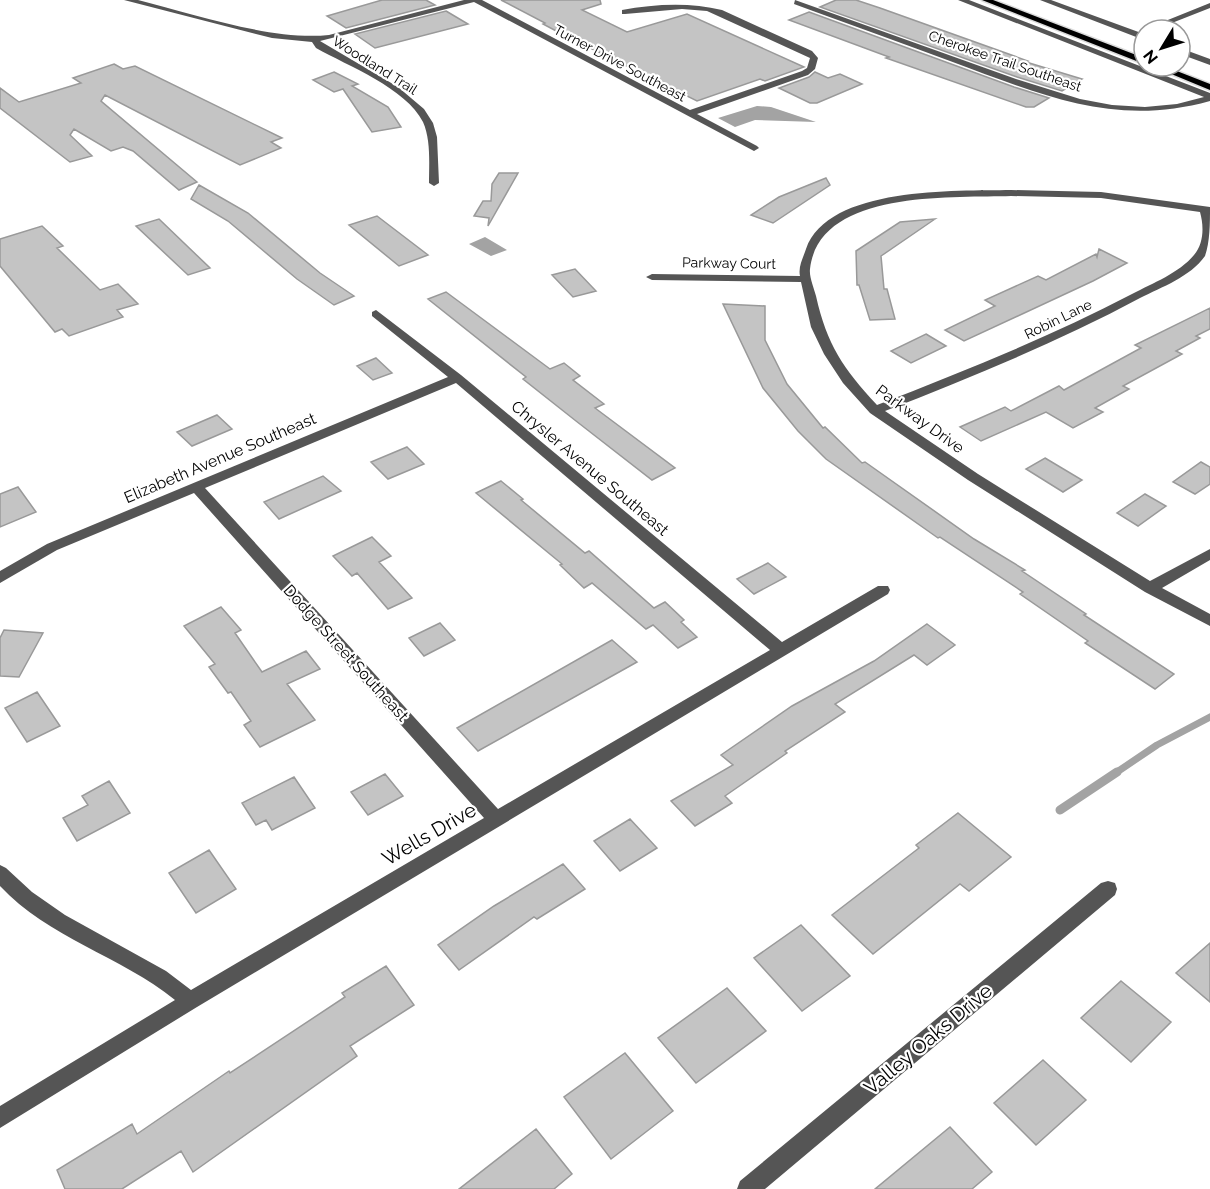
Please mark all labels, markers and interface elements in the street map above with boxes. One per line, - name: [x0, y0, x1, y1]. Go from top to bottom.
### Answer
- north arrow: [1132, 18, 1192, 78]
- street label: Turner Drive Southeast: [551, 21, 689, 105]
- street label: Cherokee Trail Southeast: [926, 27, 1084, 95]
- street label: Woodland Trail: [330, 32, 421, 98]
- text: N: [1139, 46, 1162, 68]
- street label: Parkway Court: [682, 254, 776, 272]
- street label: Robin Lane: [1022, 296, 1094, 342]
- street label: Parkway Drive: [872, 381, 968, 457]
- street label: Chrysler Avenue Southeast: [507, 397, 673, 540]
- street label: Elizabeth Avenue Southeast: [121, 409, 319, 507]
- street label: Dodge Street Southeast: [280, 581, 413, 726]
- street label: Wells Drive: [378, 797, 481, 871]
- street label: Valley Oaks Drive: [859, 978, 997, 1100]

